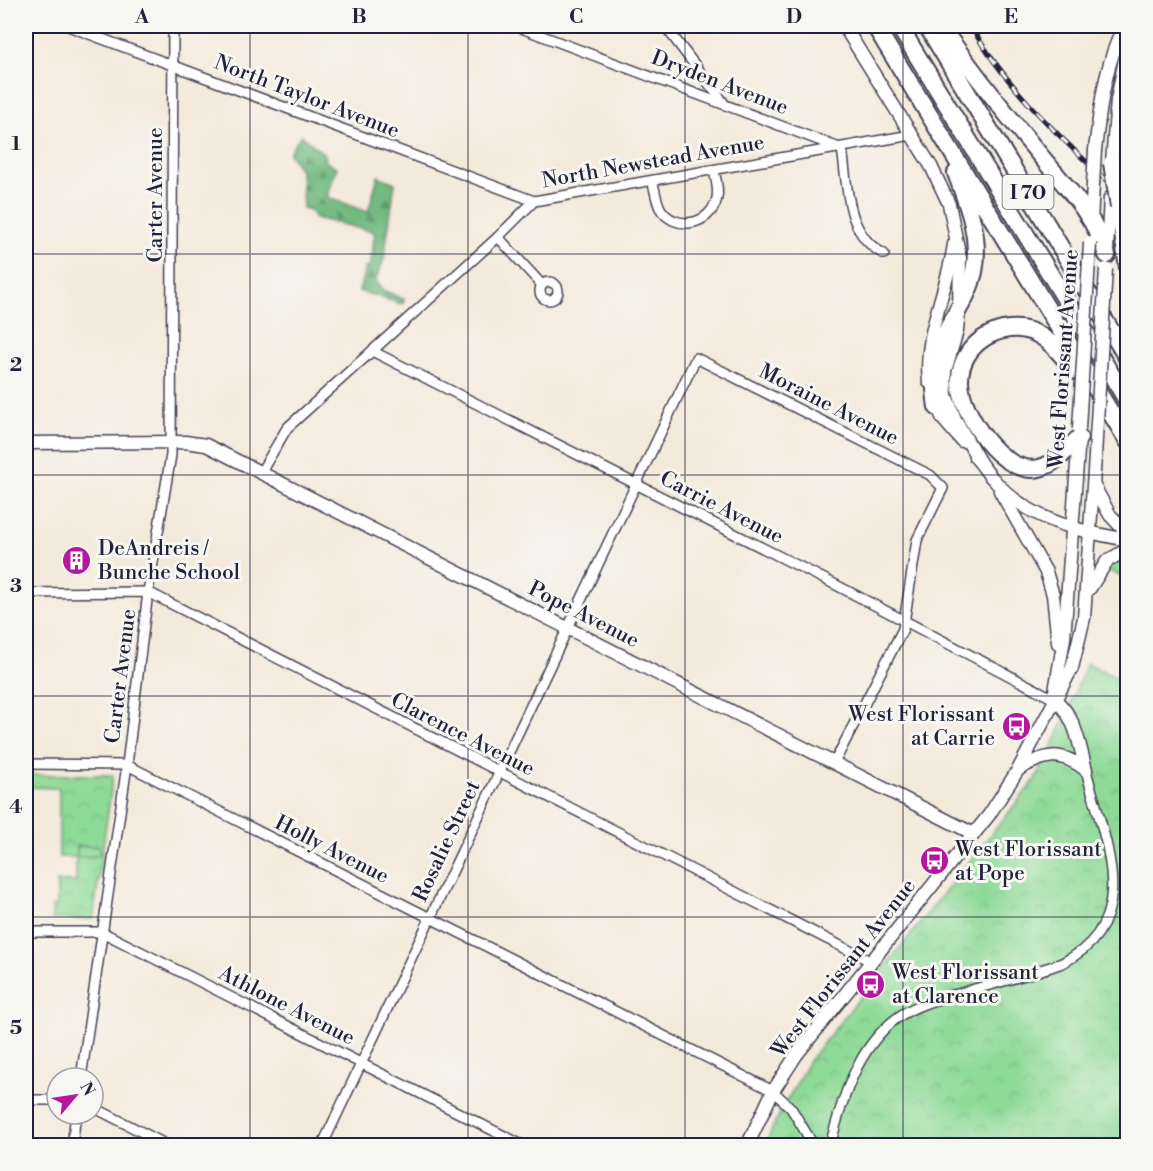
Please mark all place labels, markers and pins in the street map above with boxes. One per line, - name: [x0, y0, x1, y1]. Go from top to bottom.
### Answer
- place label: DeAndreis / Bunche School: [97, 536, 240, 586]
- building icon: DeAndreis / Bunche School: [61, 544, 93, 576]
- place label: West Florissant at Carrie: [847, 702, 996, 752]
- bus stop icon: West Florissant at Carrie: [1000, 710, 1032, 742]
- place label: West Florissant at Pope: [954, 837, 1102, 887]
- bus stop icon: West Florissant at Pope: [918, 845, 950, 877]
- place label: West Florissant at Clarence: [891, 960, 1039, 1010]
- bus stop icon: West Florissant at Clarence: [855, 968, 887, 1000]

